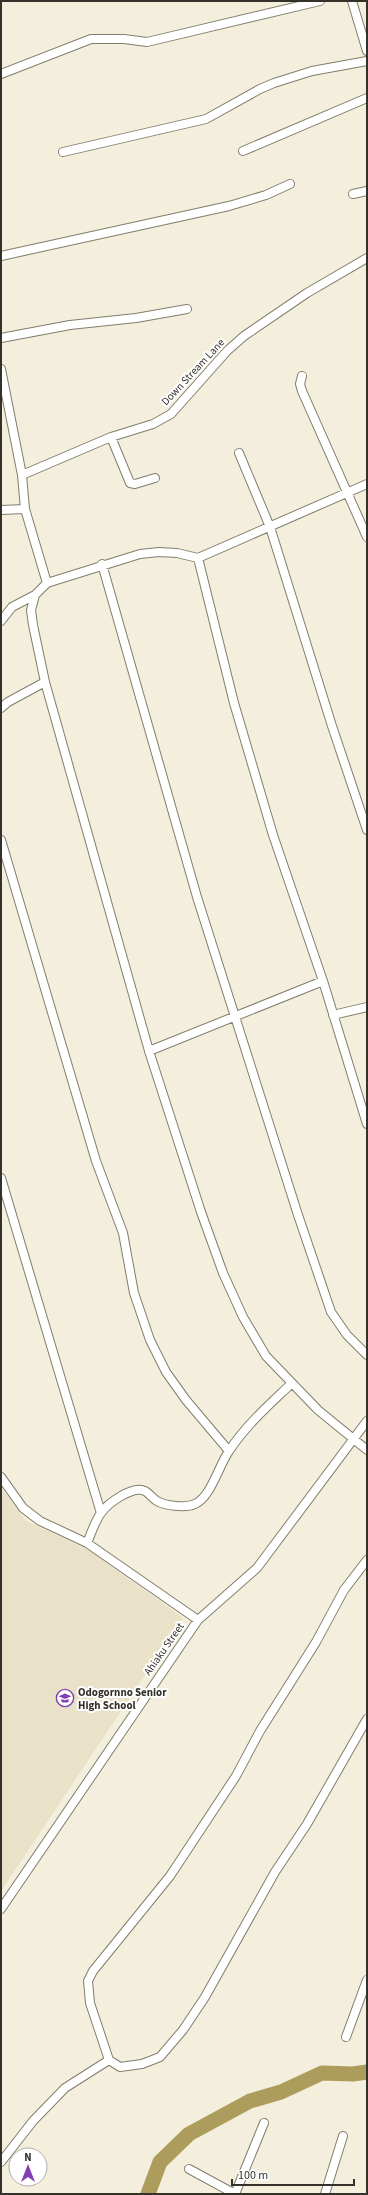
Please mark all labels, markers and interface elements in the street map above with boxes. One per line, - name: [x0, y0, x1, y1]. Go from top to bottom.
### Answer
- street label: Down Stream Lane: [158, 335, 228, 409]
- street label: Ahiaku Street: [140, 1619, 188, 1678]
- place label: Odogornno Senior High School: [78, 1685, 167, 1713]
- school or university icon: Odogornno Senior High School: [55, 1688, 75, 1708]
- north arrow: [8, 2147, 48, 2187]
- text: N: [24, 2150, 32, 2165]
- scale bar: [232, 2161, 354, 2187]
- text: 100 m: [238, 2167, 268, 2184]

